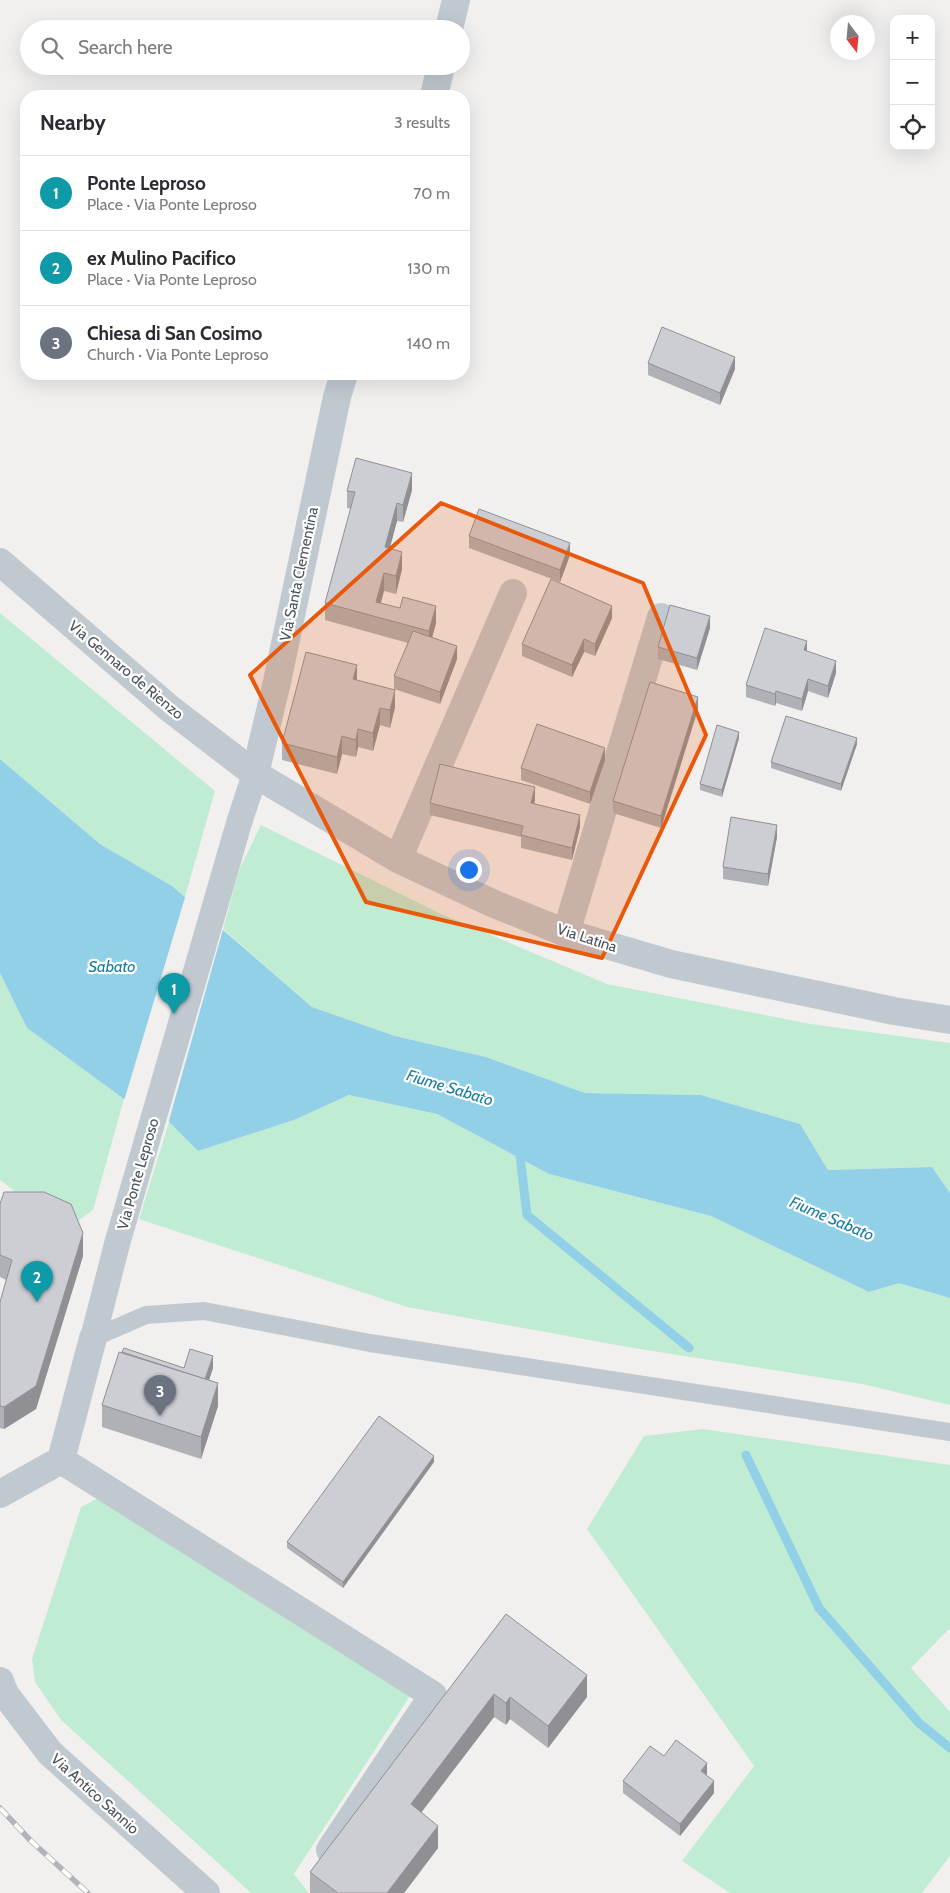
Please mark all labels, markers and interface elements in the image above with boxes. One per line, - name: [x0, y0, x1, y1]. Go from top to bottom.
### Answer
- north arrow: [830, 15, 875, 60]
- map controls: [890, 15, 935, 150]
- button: +: [890, 15, 935, 60]
- search box: [20, 20, 470, 75]
- icon: search: [38, 34, 66, 62]
- text: Search here: [78, 36, 172, 59]
- button: −: [890, 60, 935, 105]
- button: locate: [890, 105, 935, 150]
- text: Nearby: [40, 110, 106, 135]
- text: 3 results: [394, 113, 450, 132]
- text: Ponte Leproso: [87, 172, 206, 195]
- text: 1: [53, 184, 59, 203]
- text: 70 m: [413, 184, 450, 203]
- text: Place · Via Ponte Leproso: [87, 195, 257, 214]
- text: ex Mulino Pacifico: [87, 247, 236, 270]
- text: 2: [52, 259, 60, 278]
- text: 130 m: [407, 259, 450, 278]
- text: Place · Via Ponte Leproso: [87, 270, 257, 289]
- text: Chiesa di San Cosimo: [87, 322, 262, 345]
- text: 3: [52, 334, 60, 353]
- text: 140 m: [407, 334, 450, 353]
- text: Church · Via Ponte Leproso: [87, 345, 269, 364]
- street label: Via Santa Clementina: [276, 504, 322, 643]
- street label: Via Gennaro de Rienzo: [65, 617, 187, 723]
- your location: [456, 857, 482, 883]
- street label: Via Latina: [555, 920, 620, 956]
- water label: Sabato: [88, 957, 136, 976]
- pin: 1: [158, 973, 190, 1014]
- water label: Fiume Sabato: [404, 1065, 495, 1110]
- street label: Via Ponte Leproso: [113, 1116, 163, 1232]
- water label: Fiume Sabato: [787, 1192, 877, 1245]
- pin: 2: [21, 1261, 53, 1302]
- pin: 3: [144, 1375, 176, 1416]
- street label: Via Antico Sannio: [47, 1750, 143, 1838]

